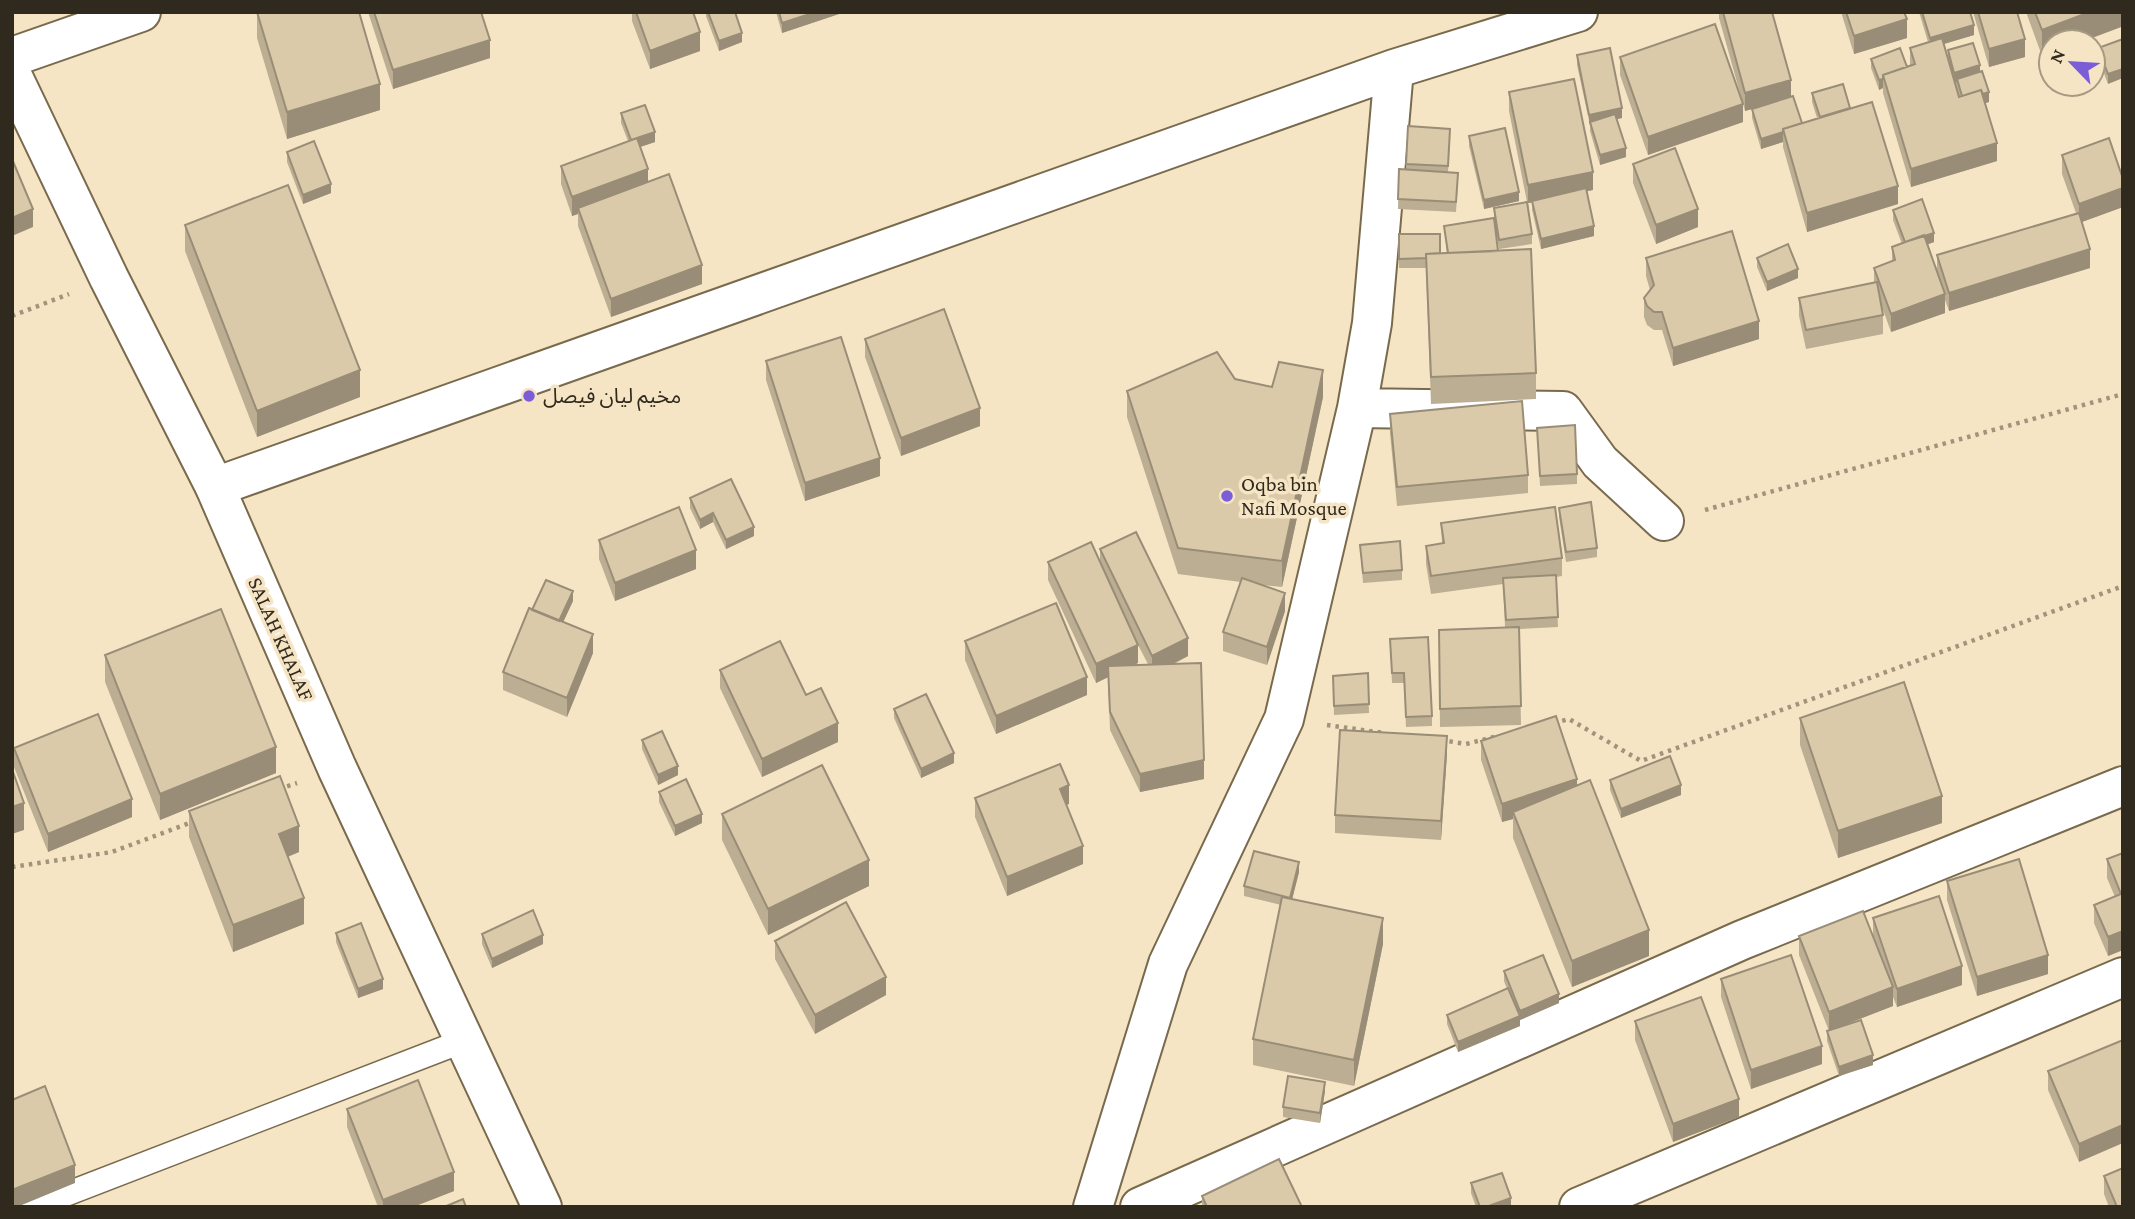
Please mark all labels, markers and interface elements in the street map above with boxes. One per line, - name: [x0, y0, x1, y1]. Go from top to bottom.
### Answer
- north arrow: [2037, 28, 2107, 98]
- text: N: [2045, 46, 2069, 66]
- place label: مخيم ليان فيصل: [543, 384, 681, 411]
- marker: مخيم ليان فيصل: [521, 388, 537, 404]
- place label: Oqba bin Nafi Mosque: [1241, 472, 1347, 520]
- marker: Oqba bin Nafi Mosque: [1219, 488, 1235, 504]
- street label: SALAH KHALAF: [243, 574, 319, 705]

